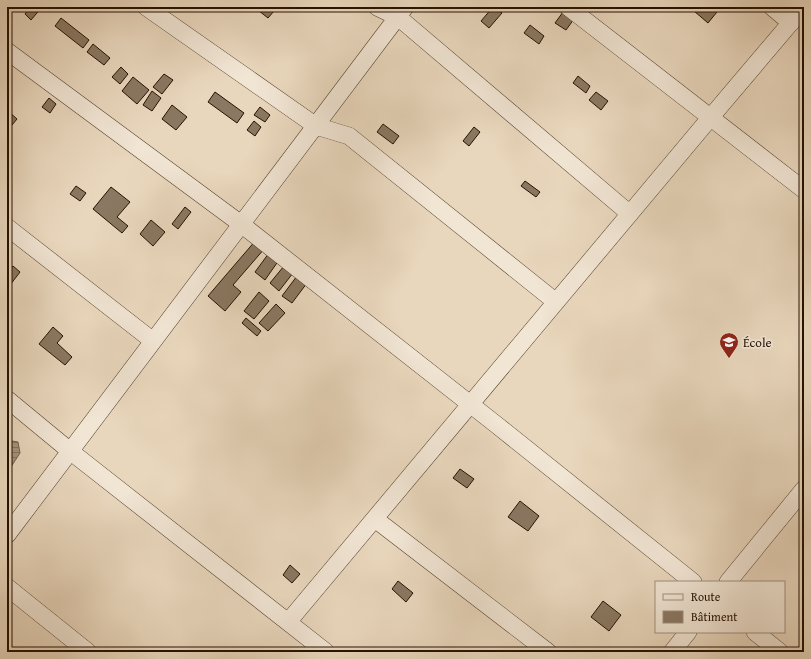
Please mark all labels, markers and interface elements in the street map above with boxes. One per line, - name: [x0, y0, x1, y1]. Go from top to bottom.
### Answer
- school or university icon: École: [718, 331, 740, 359]
- place label: École: [743, 333, 772, 352]
- legend: [655, 581, 785, 633]
- text: Route: [691, 588, 721, 605]
- text: Bâtiment: [691, 608, 738, 625]

